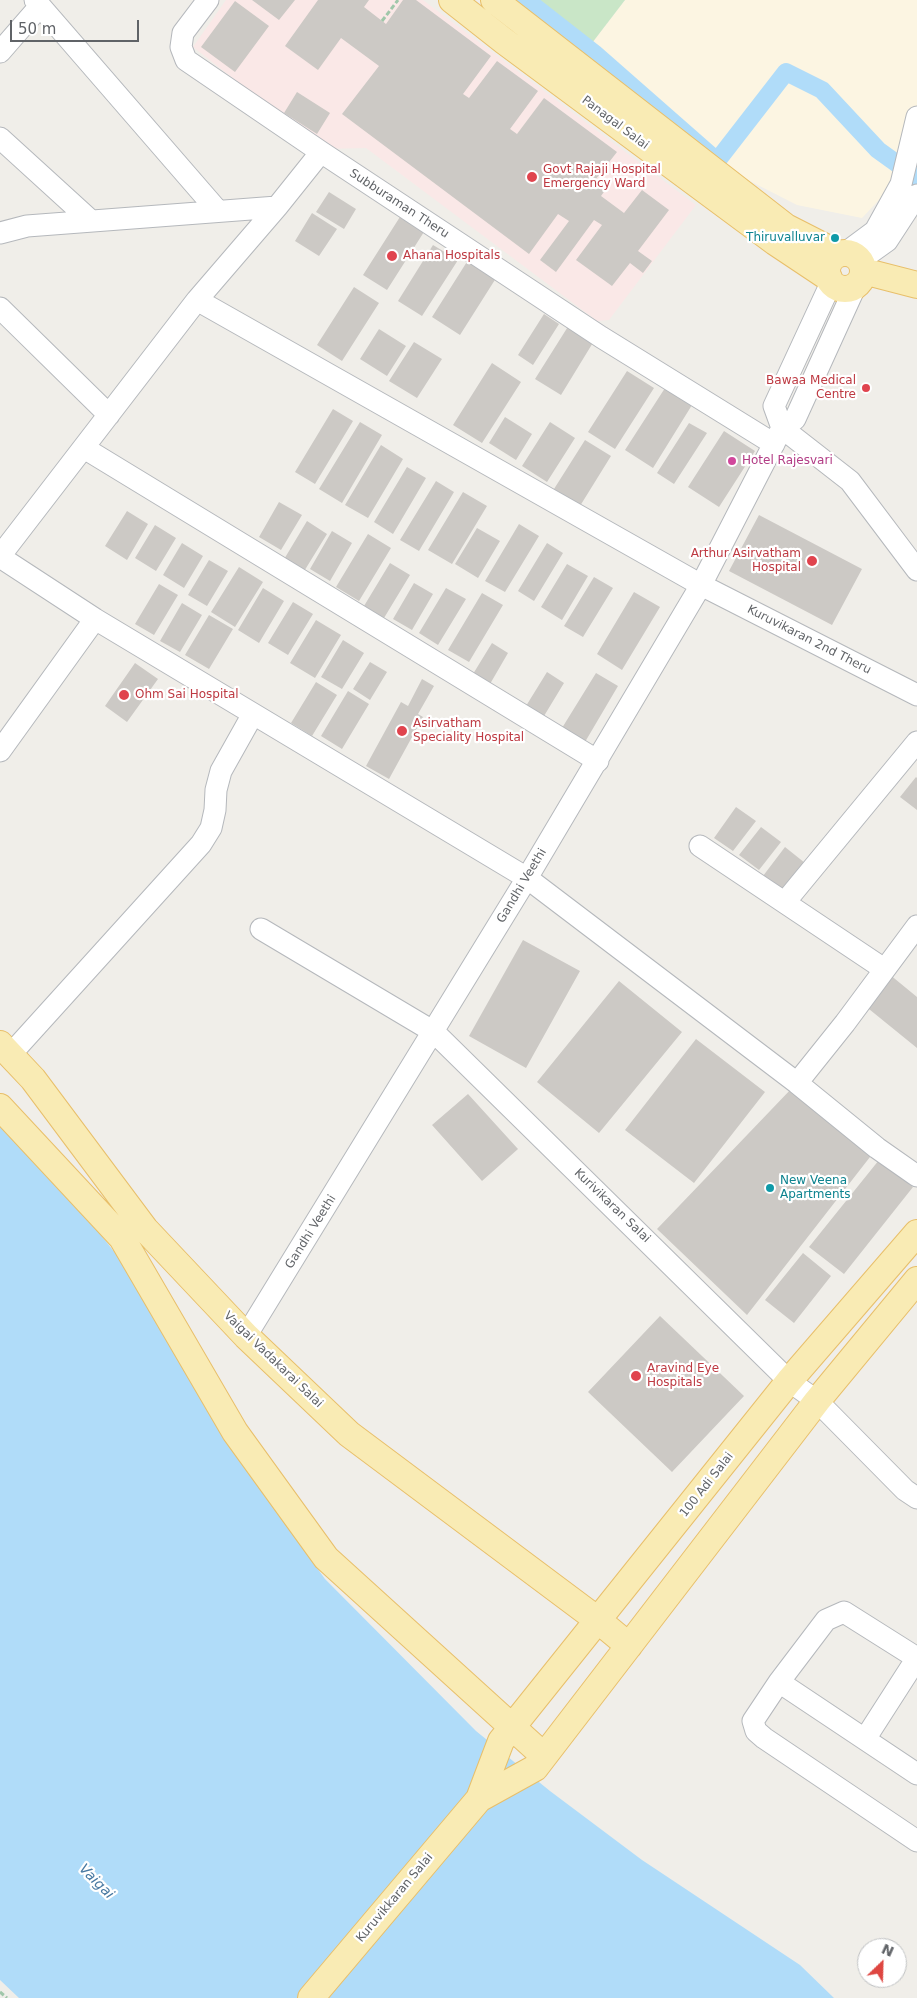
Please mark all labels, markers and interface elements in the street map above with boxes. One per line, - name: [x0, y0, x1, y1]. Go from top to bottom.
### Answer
- scale bar: [12, 10, 141, 42]
- text: 50 m: [18, 20, 56, 38]
- street label: Panagal Salai: [579, 93, 651, 153]
- place label: Govt Rajaji Hospital Emergency Ward: [543, 163, 661, 191]
- street label: Subburaman Theru: [347, 166, 451, 242]
- marker: Govt Rajaji Hospital Emergency Ward: [525, 170, 539, 184]
- place label: Thiruvalluvar: [746, 231, 825, 245]
- marker: Thiruvalluvar: [829, 232, 841, 244]
- marker: Ahana Hospitals: [385, 249, 399, 263]
- place label: Ahana Hospitals: [403, 249, 500, 263]
- place label: Bawaa Medical Centre: [766, 374, 856, 402]
- marker: Bawaa Medical Centre: [860, 382, 872, 394]
- place label: Hotel Rajesvari: [742, 454, 833, 468]
- marker: Hotel Rajesvari: [726, 455, 738, 467]
- place label: Arthur Asirvatham Hospital: [691, 547, 801, 575]
- marker: Arthur Asirvatham Hospital: [805, 554, 819, 568]
- street label: Kuruvikaran 2nd Theru: [745, 602, 873, 678]
- marker: Ohm Sai Hospital: [117, 688, 131, 702]
- place label: Ohm Sai Hospital: [135, 688, 239, 702]
- place label: Asirvatham Speciality Hospital: [413, 717, 524, 745]
- marker: Asirvatham Speciality Hospital: [395, 724, 409, 738]
- street label: Gandhi Veethi: [494, 846, 550, 926]
- street label: Kurivikaran Salai: [571, 1166, 653, 1246]
- place label: New Veena Apartments: [780, 1174, 850, 1202]
- marker: New Veena Apartments: [764, 1182, 776, 1194]
- street label: Gandhi Veethi: [283, 1192, 339, 1272]
- street label: Vaigai Vadakarai Salai: [220, 1309, 326, 1411]
- place label: Aravind Eye Hospitals: [647, 1362, 719, 1390]
- marker: Aravind Eye Hospitals: [629, 1369, 643, 1383]
- street label: 100 Adi Salai: [677, 1450, 737, 1520]
- street label: Kuruvikkaran Salai: [354, 1851, 436, 1945]
- water label: Vaigai: [75, 1861, 117, 1903]
- north arrow: [857, 1938, 907, 1988]
- text: N: [879, 1941, 896, 1960]

